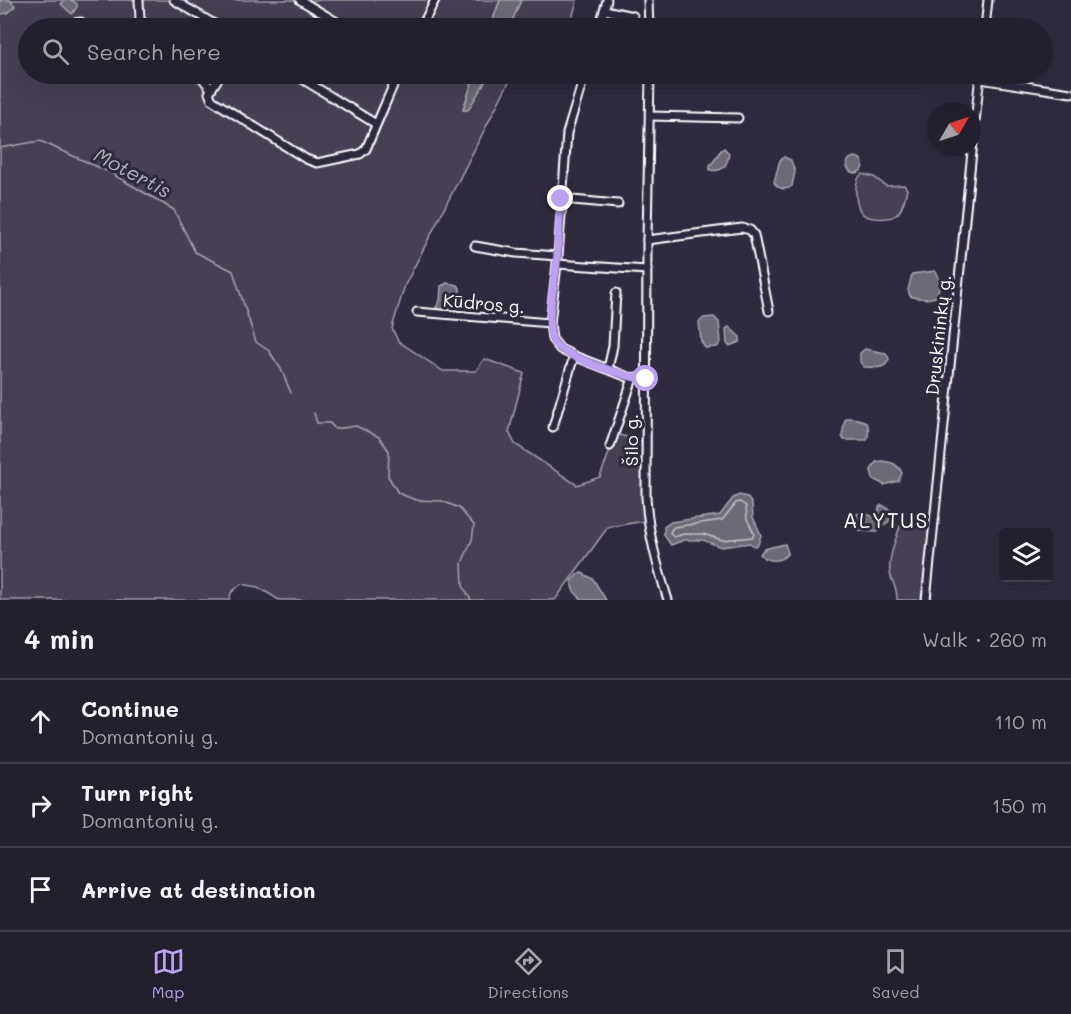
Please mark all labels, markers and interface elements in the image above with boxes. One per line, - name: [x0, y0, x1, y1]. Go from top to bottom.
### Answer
- search box: [18, 18, 1053, 84]
- icon: search: [39, 35, 72, 68]
- text: Search here: [87, 37, 221, 66]
- north arrow: [927, 102, 981, 156]
- water label: Motertis: [90, 141, 176, 203]
- route end: [547, 185, 573, 211]
- street label: Druskininkų g.: [920, 273, 956, 397]
- street label: Kūdros g.: [442, 287, 526, 319]
- route start: [632, 365, 658, 391]
- street label: Šilo g.: [619, 414, 643, 466]
- district label: ALYTUS: [843, 506, 929, 533]
- map controls: [999, 528, 1053, 582]
- button: layers: [999, 528, 1053, 582]
- text: 4 min: [24, 622, 94, 656]
- text: Walk · 260 m: [922, 626, 1047, 652]
- text: Continue: [81, 694, 179, 723]
- icon: ahead: [24, 705, 57, 738]
- text: 110 m: [994, 708, 1047, 734]
- text: Domantonių g.: [81, 723, 219, 749]
- text: Turn right: [81, 778, 193, 807]
- icon: right: [24, 789, 57, 822]
- text: 150 m: [992, 792, 1047, 818]
- text: Domantonių g.: [81, 807, 219, 833]
- icon: arrive: [24, 873, 57, 906]
- text: Arrive at destination: [81, 875, 316, 904]
- tab: Map: [152, 945, 185, 1002]
- tab: Directions: [488, 945, 569, 1002]
- tab: Saved: [872, 945, 919, 1002]

